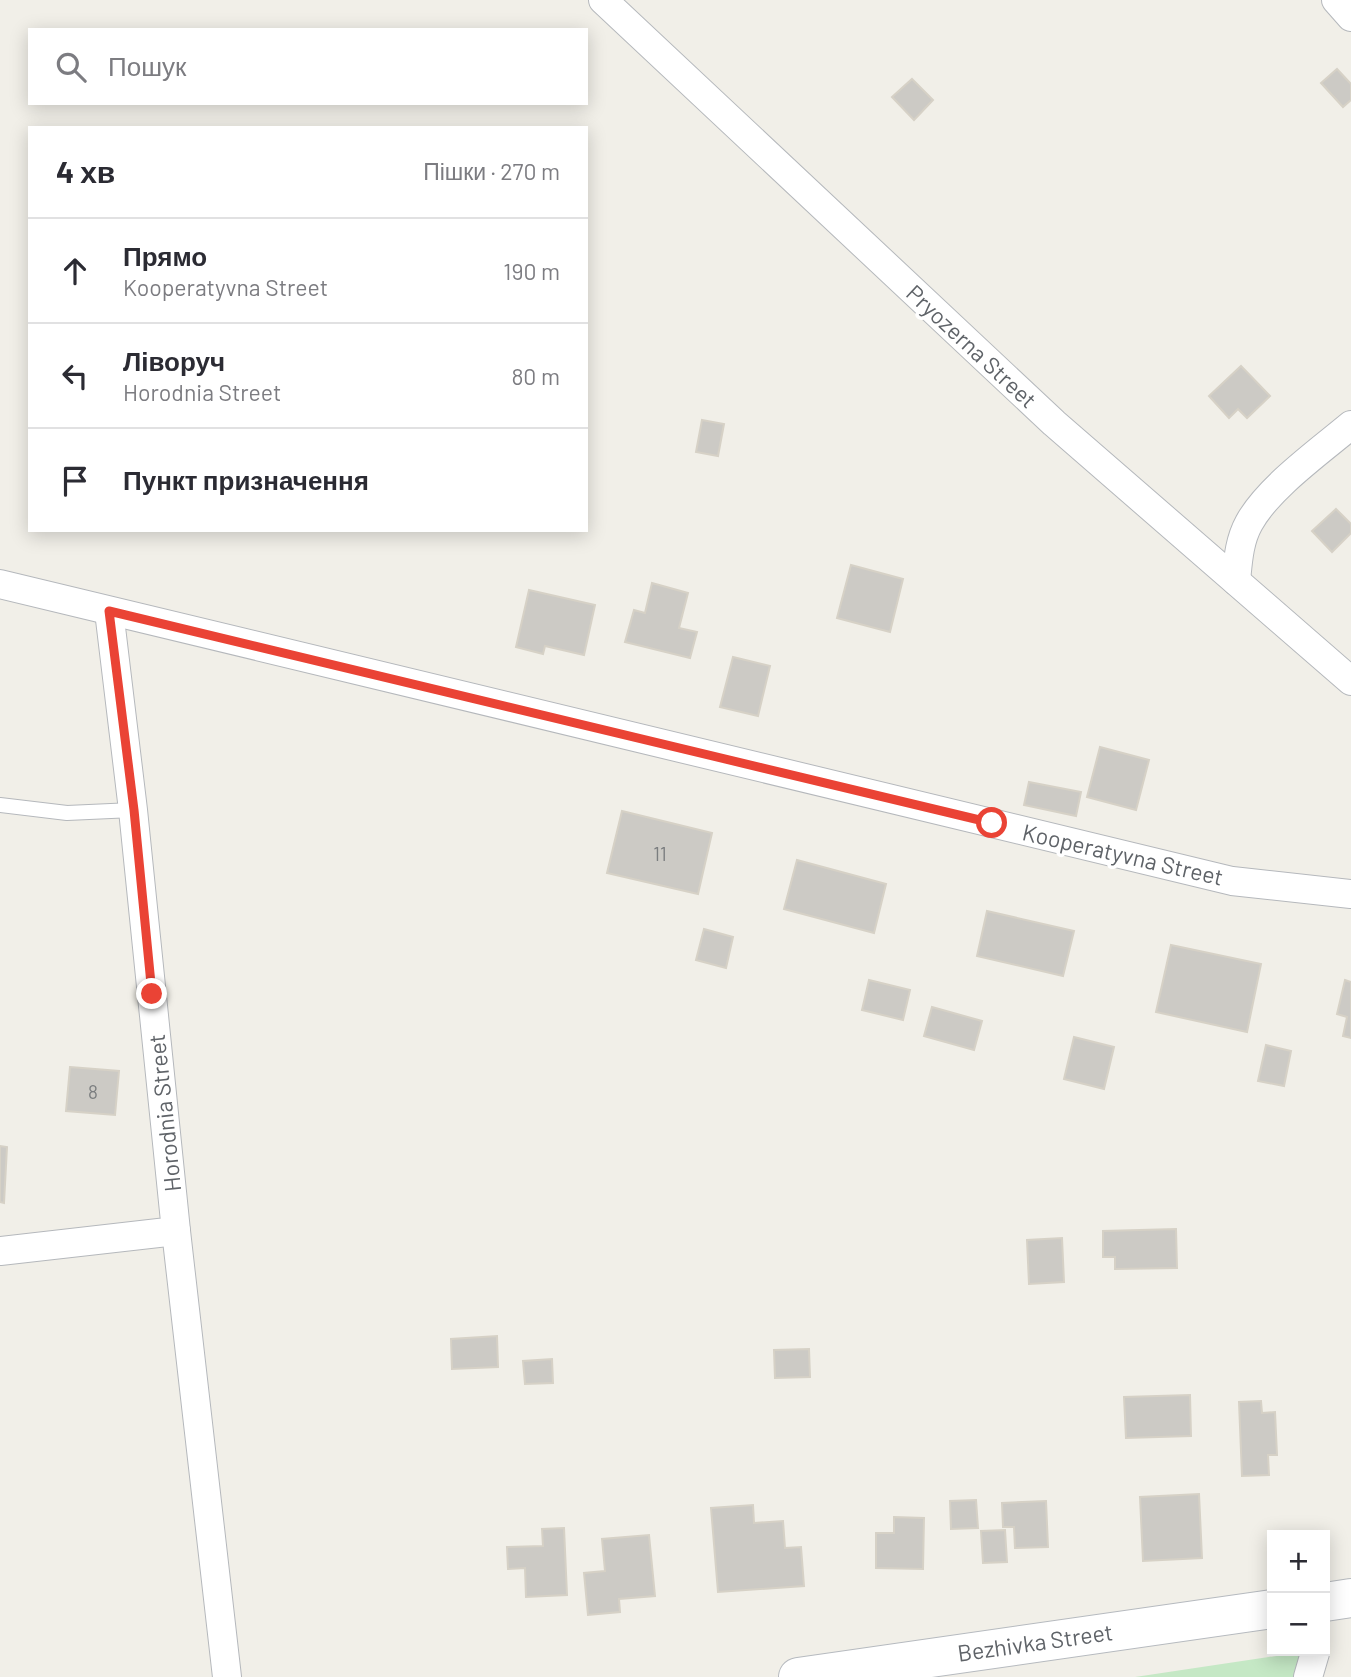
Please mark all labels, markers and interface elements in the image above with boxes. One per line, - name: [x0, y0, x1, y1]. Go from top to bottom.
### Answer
- search box: [28, 28, 588, 105]
- icon: search: [52, 48, 90, 86]
- text: Пошук: [108, 50, 186, 81]
- text: 4 хв: [56, 153, 115, 189]
- text: Пішки · 270 m: [423, 157, 560, 185]
- text: Прямо: [123, 240, 207, 271]
- icon: ahead: [56, 252, 94, 290]
- text: 190 m: [503, 257, 560, 285]
- text: Kooperatyvna Street: [123, 273, 328, 301]
- street label: Pryozerna Street: [901, 279, 1043, 413]
- text: Ліворуч: [123, 345, 225, 376]
- icon: left: [56, 357, 94, 395]
- text: 80 m: [511, 362, 560, 390]
- text: Horodnia Street: [123, 378, 281, 406]
- icon: arrive: [56, 462, 94, 500]
- text: Пункт призначення: [123, 464, 369, 495]
- route start: [976, 807, 1007, 838]
- street label: Kooperatyvna Street: [1020, 817, 1226, 891]
- house number: 11: [653, 842, 667, 865]
- route end: [136, 978, 167, 1009]
- street label: Horodnia Street: [142, 1033, 186, 1193]
- house number: 8: [88, 1080, 98, 1103]
- map controls: [1267, 1530, 1330, 1656]
- button: +: [1267, 1530, 1330, 1593]
- button: −: [1267, 1593, 1330, 1656]
- street label: Bezhivka Street: [956, 1617, 1114, 1667]

